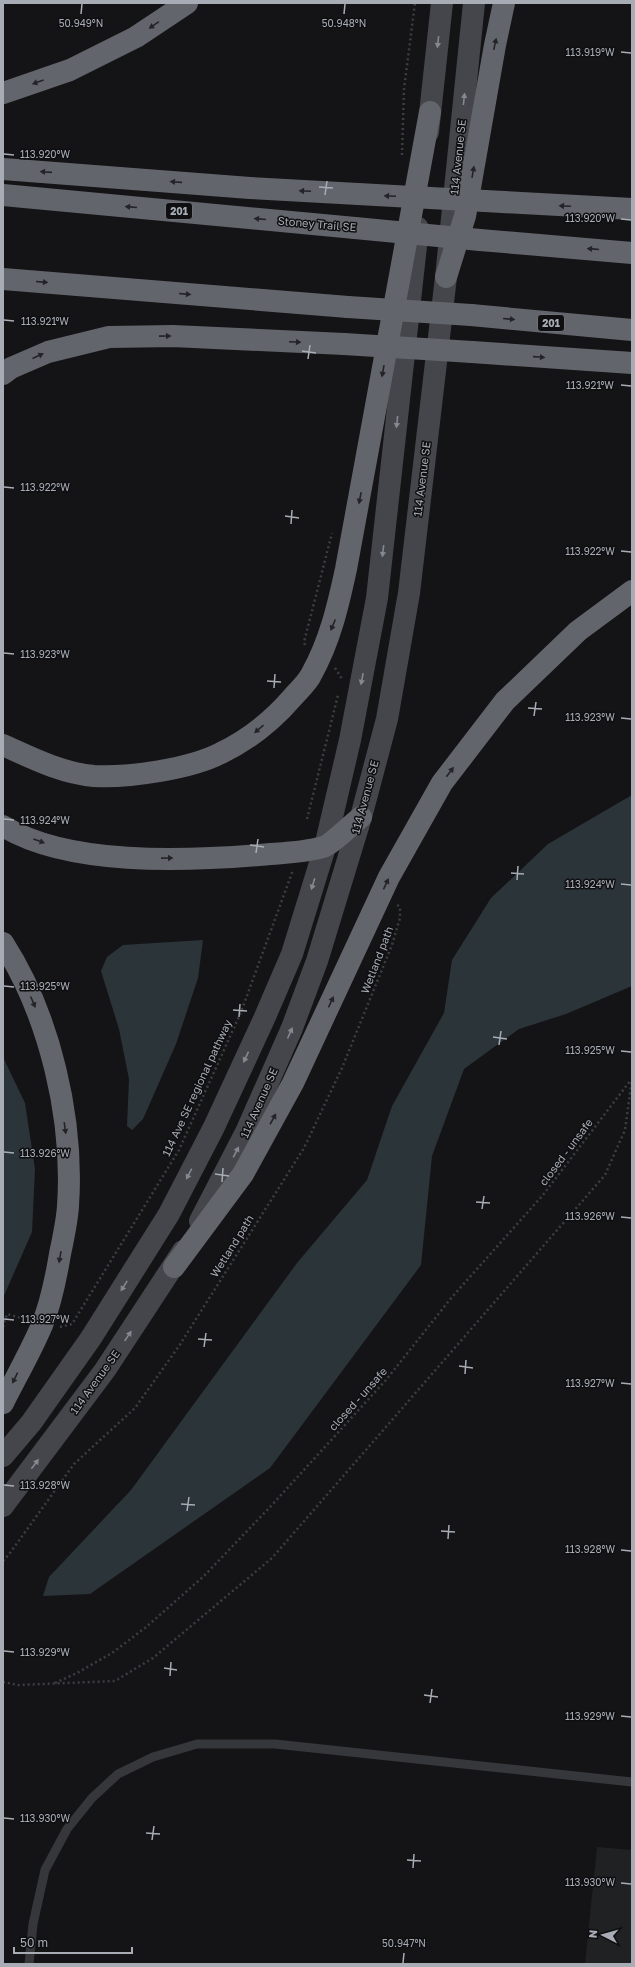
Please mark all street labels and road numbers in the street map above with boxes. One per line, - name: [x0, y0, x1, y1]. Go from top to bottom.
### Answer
- street label: 114 Avenue SE: [447, 118, 468, 195]
- road number: 201: [166, 203, 192, 219]
- street label: Stoney Trail SE: [277, 214, 357, 233]
- road number: 201: [538, 315, 564, 331]
- street label: 114 Avenue SE: [410, 440, 433, 517]
- street label: 114 Avenue SE: [348, 758, 381, 835]
- street label: Wetland path: [358, 924, 395, 995]
- street label: 114 Ave SE regional pathway: [159, 1017, 234, 1158]
- street label: 114 Avenue SE: [237, 1065, 280, 1140]
- street label: closed - unsafe: [536, 1116, 595, 1188]
- street label: Wetland path: [207, 1212, 256, 1279]
- street label: 114 Avenue SE: [67, 1347, 122, 1416]
- street label: closed - unsafe: [326, 1364, 389, 1433]

